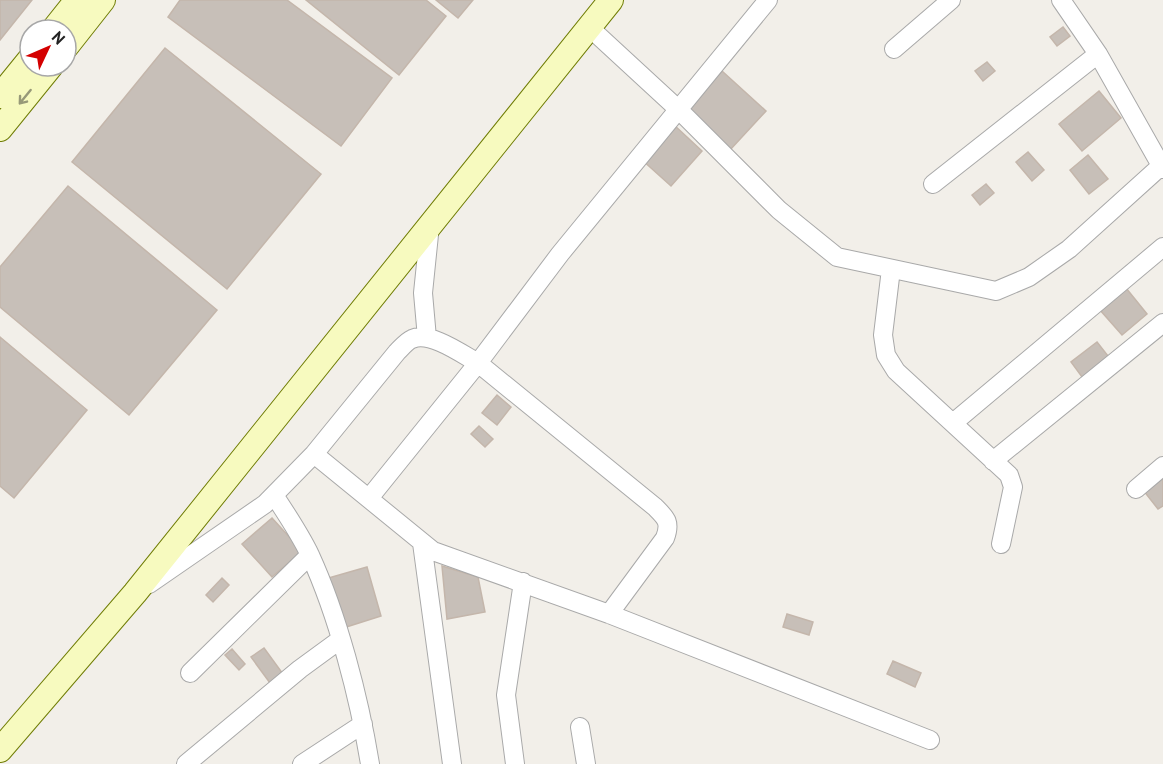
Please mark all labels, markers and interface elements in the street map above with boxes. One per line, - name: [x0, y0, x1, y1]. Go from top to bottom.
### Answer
- north arrow: [18, 18, 78, 78]
- text: N: [48, 27, 70, 48]
- one-way arrow: [19, 89, 32, 105]

